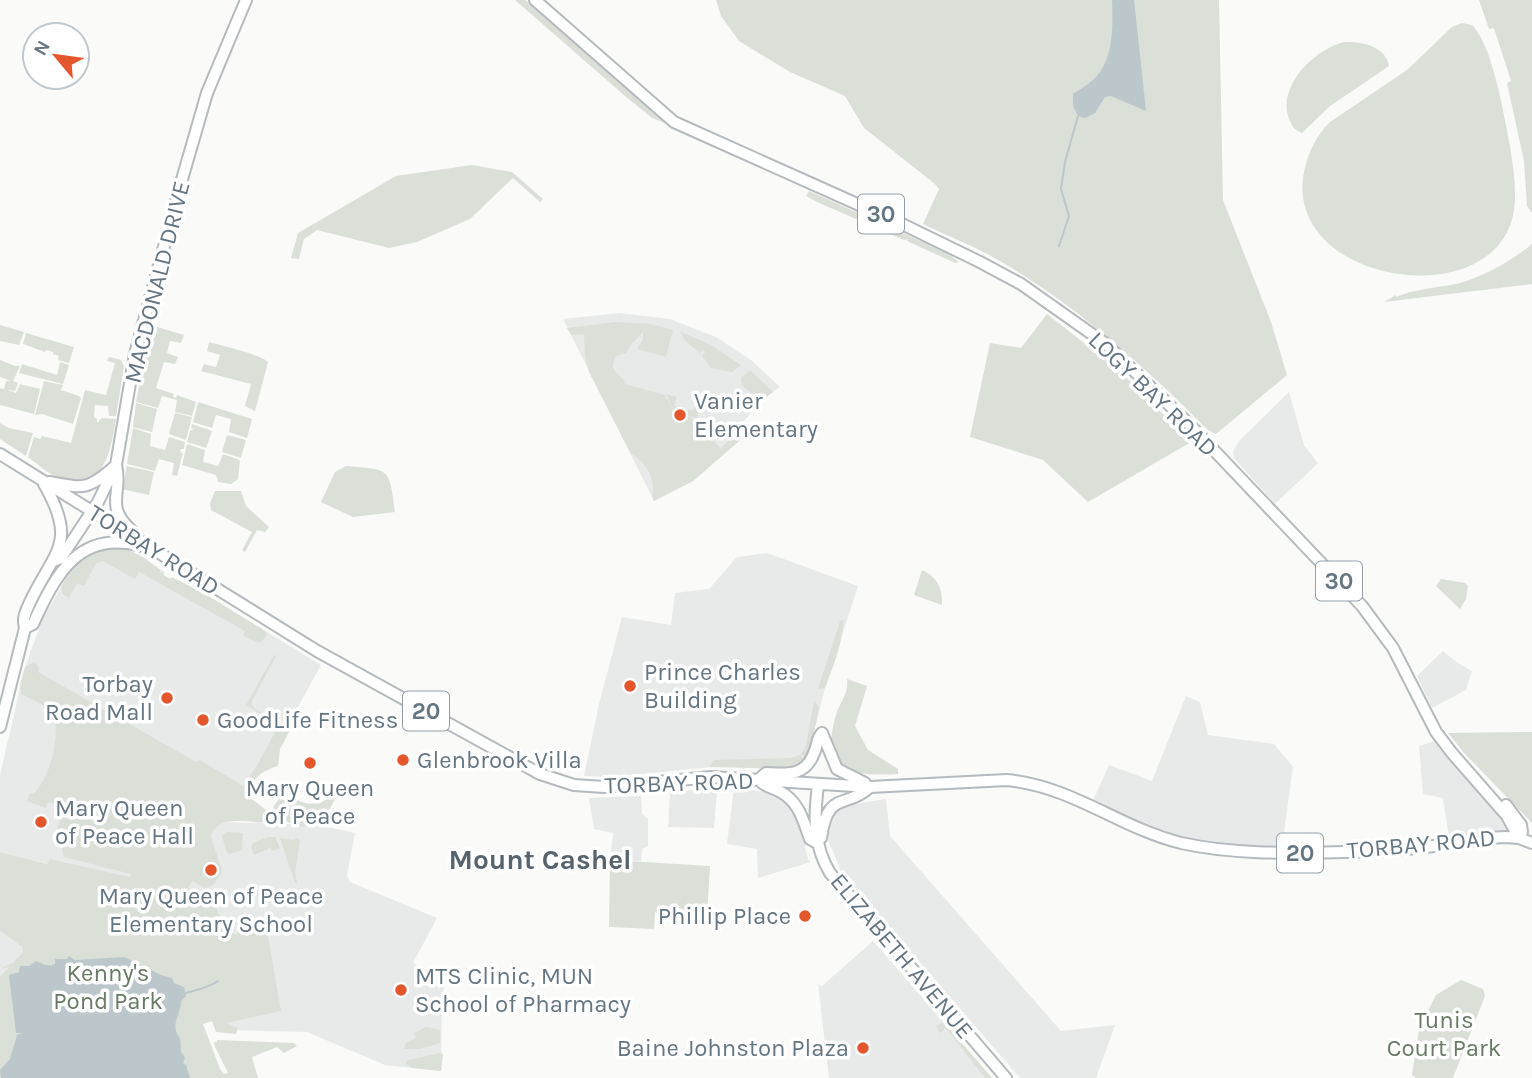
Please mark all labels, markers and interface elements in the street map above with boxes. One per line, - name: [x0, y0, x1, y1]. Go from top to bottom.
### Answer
- north arrow: [21, 21, 91, 91]
- text: N: [29, 37, 55, 60]
- street label: MACDONALD DRIVE: [118, 178, 196, 386]
- road number: 30: [858, 195, 904, 234]
- street label: LOGY BAY ROAD: [1083, 326, 1223, 462]
- place label: Vanier Elementary: [694, 387, 818, 443]
- marker: Vanier Elementary: [672, 407, 688, 423]
- street label: TORBAY ROAD: [83, 499, 225, 601]
- road number: 30: [1316, 562, 1362, 600]
- place label: Prince Charles Building: [644, 658, 801, 714]
- place label: Torbay Road Mall: [45, 670, 153, 726]
- marker: Prince Charles Building: [622, 678, 638, 694]
- marker: Torbay Road Mall: [159, 690, 175, 706]
- road number: 20: [403, 692, 449, 730]
- place label: GoodLife Fitness: [217, 706, 398, 734]
- marker: GoodLife Fitness: [195, 712, 211, 728]
- place label: Glenbrook Villa: [417, 746, 582, 774]
- marker: Glenbrook Villa: [395, 752, 411, 768]
- marker: Mary Queen of Peace: [302, 755, 318, 771]
- street label: TORBAY ROAD: [604, 766, 754, 800]
- place label: Mary Queen of Peace: [246, 774, 374, 830]
- place label: Mary Queen of Peace Hall: [55, 794, 194, 850]
- marker: Mary Queen of Peace Hall: [33, 814, 49, 830]
- street label: TORBAY ROAD: [1346, 824, 1496, 864]
- road number: 20: [1277, 834, 1323, 873]
- district label: Mount Cashel: [448, 843, 632, 876]
- marker: Mary Queen of Peace Elementary School: [203, 862, 219, 878]
- street label: ELIZABETH AVENUE: [825, 868, 979, 1044]
- place label: Mary Queen of Peace Elementary School: [99, 882, 323, 938]
- place label: Phillip Place: [658, 902, 791, 930]
- marker: Phillip Place: [797, 908, 813, 924]
- park label: Kenny's Pond Park: [53, 959, 163, 1015]
- place label: MTS Clinic, MUN School of Pharmacy: [415, 962, 631, 1018]
- marker: MTS Clinic, MUN School of Pharmacy: [393, 982, 409, 998]
- park label: Tunis Court Park: [1387, 1006, 1501, 1062]
- place label: Baine Johnston Plaza: [617, 1034, 849, 1062]
- marker: Baine Johnston Plaza: [855, 1040, 871, 1056]

